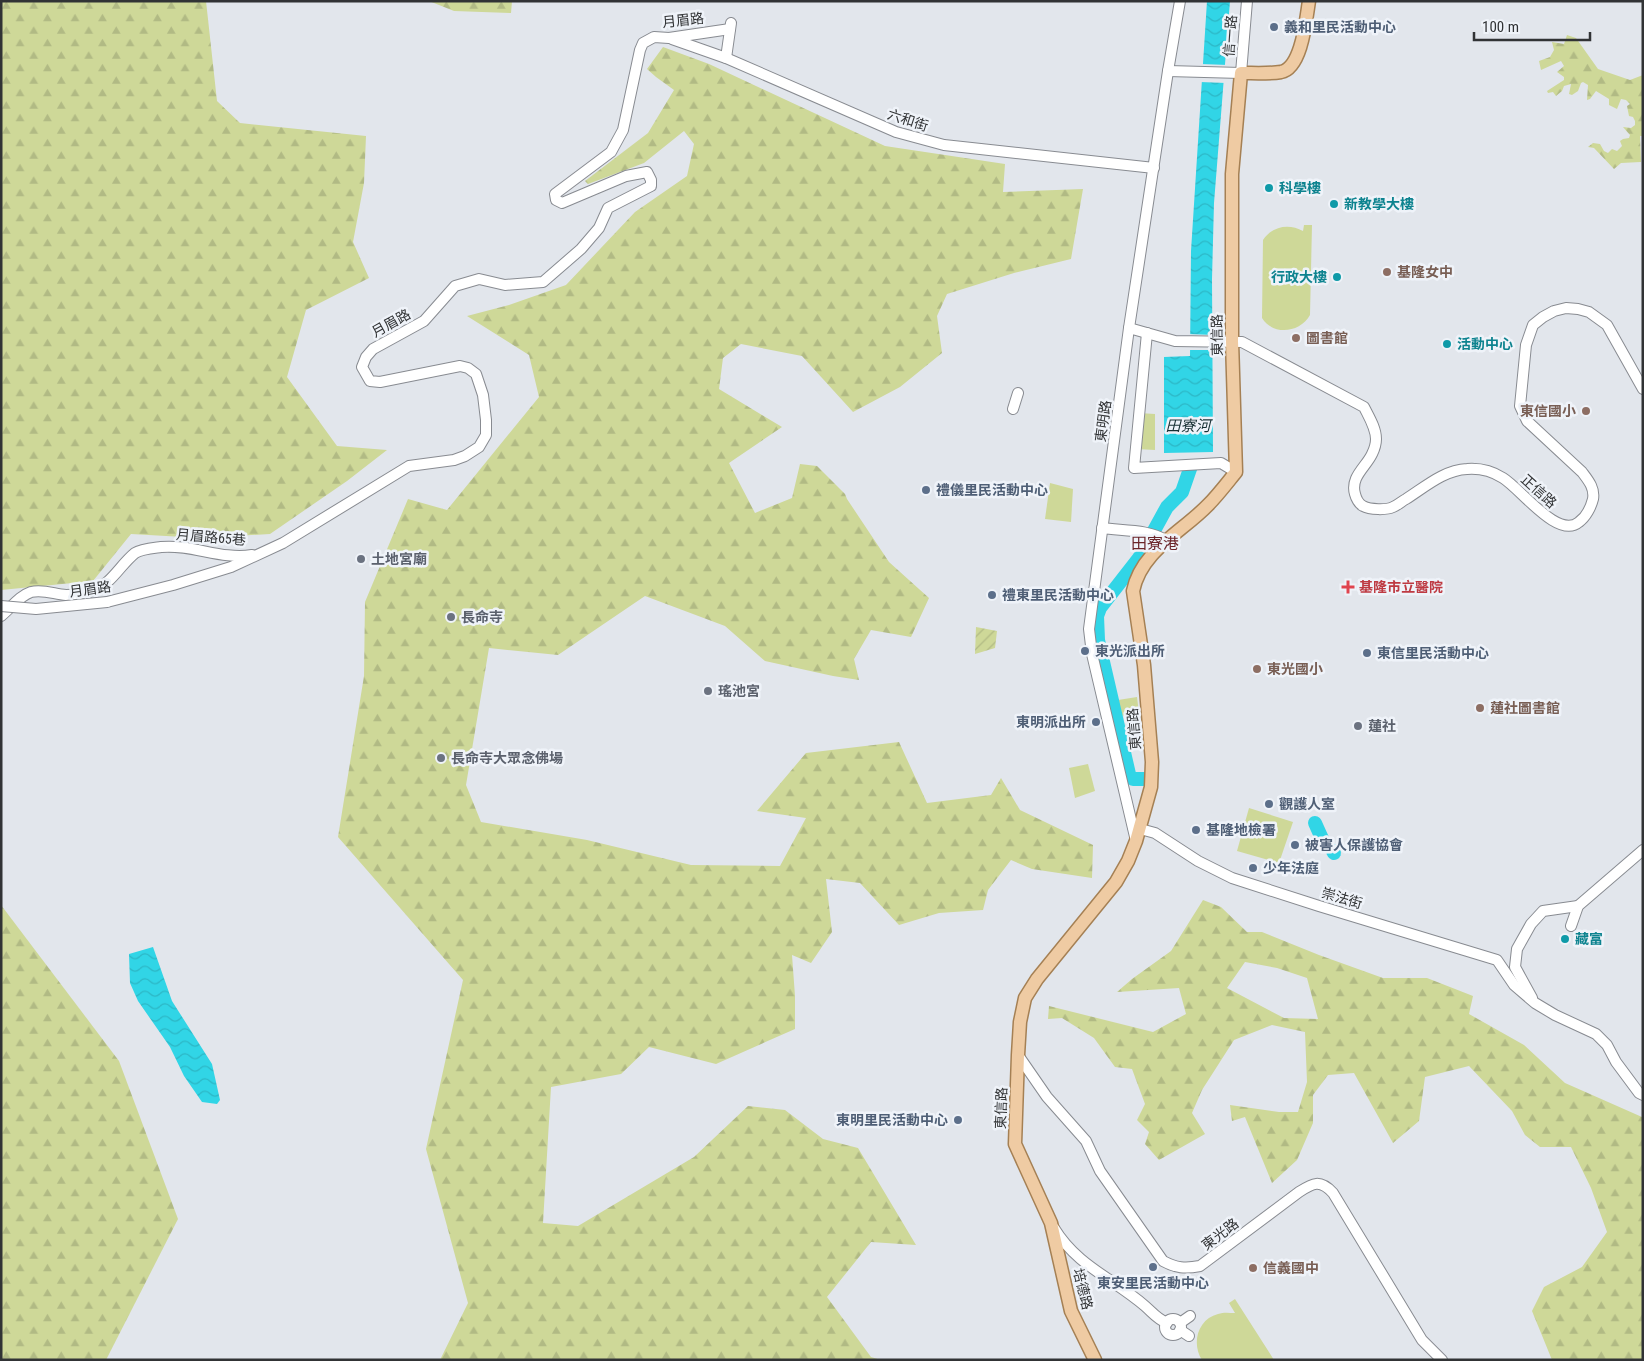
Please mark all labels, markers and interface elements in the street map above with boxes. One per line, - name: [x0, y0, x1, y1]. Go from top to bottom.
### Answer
- street label: 月眉路: [661, 10, 705, 30]
- scale bar: [1474, 10, 1590, 42]
- street label: 信一路: [1221, 14, 1239, 58]
- text: 100 m: [1482, 18, 1519, 36]
- place label: 義和里民活動中心: [1284, 19, 1396, 35]
- marker: 義和里民活動中心: [1268, 21, 1280, 33]
- street label: 六和街: [886, 106, 930, 134]
- place label: 科學樓: [1279, 180, 1321, 196]
- marker: 科學樓: [1263, 182, 1275, 194]
- place label: 新教學大樓: [1344, 196, 1414, 212]
- marker: 新教學大樓: [1328, 198, 1340, 210]
- place label: 基隆女中: [1397, 264, 1453, 280]
- marker: 基隆女中: [1381, 266, 1393, 278]
- place label: 行政大樓: [1271, 269, 1327, 285]
- marker: 行政大樓: [1331, 271, 1343, 283]
- street label: 月眉路: [369, 306, 413, 340]
- street label: 東信路: [1209, 314, 1225, 356]
- place label: 圖書館: [1306, 330, 1348, 346]
- marker: 圖書館: [1290, 332, 1302, 344]
- place label: 活動中心: [1457, 336, 1513, 352]
- marker: 活動中心: [1441, 338, 1453, 350]
- street label: 東明路: [1092, 399, 1114, 443]
- place label: 東信國小: [1520, 403, 1576, 419]
- marker: 東信國小: [1580, 405, 1592, 417]
- water label: 田寮河: [1165, 417, 1213, 435]
- street label: 正信路: [1518, 471, 1560, 511]
- place label: 禮儀里民活動中心: [936, 482, 1048, 498]
- marker: 禮儀里民活動中心: [920, 484, 932, 496]
- street label: 月眉路65巷: [176, 526, 246, 548]
- district label: 田寮港: [1131, 534, 1179, 553]
- place label: 土地宮廟: [371, 551, 427, 567]
- marker: 土地宮廟: [355, 553, 367, 565]
- street label: 月眉路: [68, 578, 112, 600]
- place label: 基隆市立醫院: [1359, 579, 1443, 595]
- marker: 基隆市立醫院: [1341, 580, 1355, 594]
- place label: 禮東里民活動中心: [1002, 587, 1114, 603]
- marker: 禮東里民活動中心: [986, 589, 998, 601]
- place label: 長命寺: [461, 609, 503, 625]
- marker: 長命寺: [445, 611, 457, 623]
- place label: 東光派出所: [1095, 643, 1165, 659]
- marker: 東光派出所: [1079, 645, 1091, 657]
- place label: 東信里民活動中心: [1377, 645, 1489, 661]
- marker: 東信里民活動中心: [1361, 647, 1373, 659]
- place label: 東光國小: [1267, 661, 1323, 677]
- marker: 東光國小: [1251, 663, 1263, 675]
- place label: 瑤池宮: [718, 683, 760, 699]
- marker: 瑤池宮: [702, 685, 714, 697]
- place label: 蓮社圖書館: [1490, 700, 1560, 716]
- marker: 蓮社圖書館: [1474, 702, 1486, 714]
- street label: 東信路: [1124, 707, 1144, 751]
- place label: 東明派出所: [1016, 714, 1086, 730]
- marker: 東明派出所: [1090, 716, 1102, 728]
- place label: 蓮社: [1368, 718, 1396, 734]
- marker: 蓮社: [1352, 720, 1364, 732]
- place label: 長命寺大眾念佛場: [451, 750, 563, 766]
- marker: 長命寺大眾念佛場: [435, 752, 447, 764]
- place label: 觀護人室: [1279, 796, 1335, 812]
- marker: 觀護人室: [1263, 798, 1275, 810]
- place label: 基隆地檢署: [1206, 822, 1276, 838]
- marker: 基隆地檢署: [1190, 824, 1202, 836]
- place label: 被害人保護協會: [1305, 837, 1403, 853]
- marker: 被害人保護協會: [1289, 839, 1301, 851]
- place label: 少年法庭: [1263, 860, 1319, 876]
- marker: 少年法庭: [1247, 862, 1259, 874]
- street label: 崇法街: [1320, 885, 1364, 911]
- place label: 藏富: [1575, 931, 1603, 947]
- marker: 藏富: [1559, 933, 1571, 945]
- street label: 東信路: [992, 1087, 1010, 1129]
- place label: 東明里民活動中心: [836, 1112, 948, 1128]
- marker: 東明里民活動中心: [952, 1114, 964, 1126]
- street label: 東光路: [1198, 1215, 1242, 1253]
- place label: 信義國中: [1263, 1260, 1319, 1276]
- marker: 東安里民活動中心: [1147, 1261, 1159, 1273]
- marker: 信義國中: [1247, 1262, 1259, 1274]
- street label: 培德路: [1070, 1267, 1096, 1311]
- place label: 東安里民活動中心: [1097, 1275, 1209, 1291]

